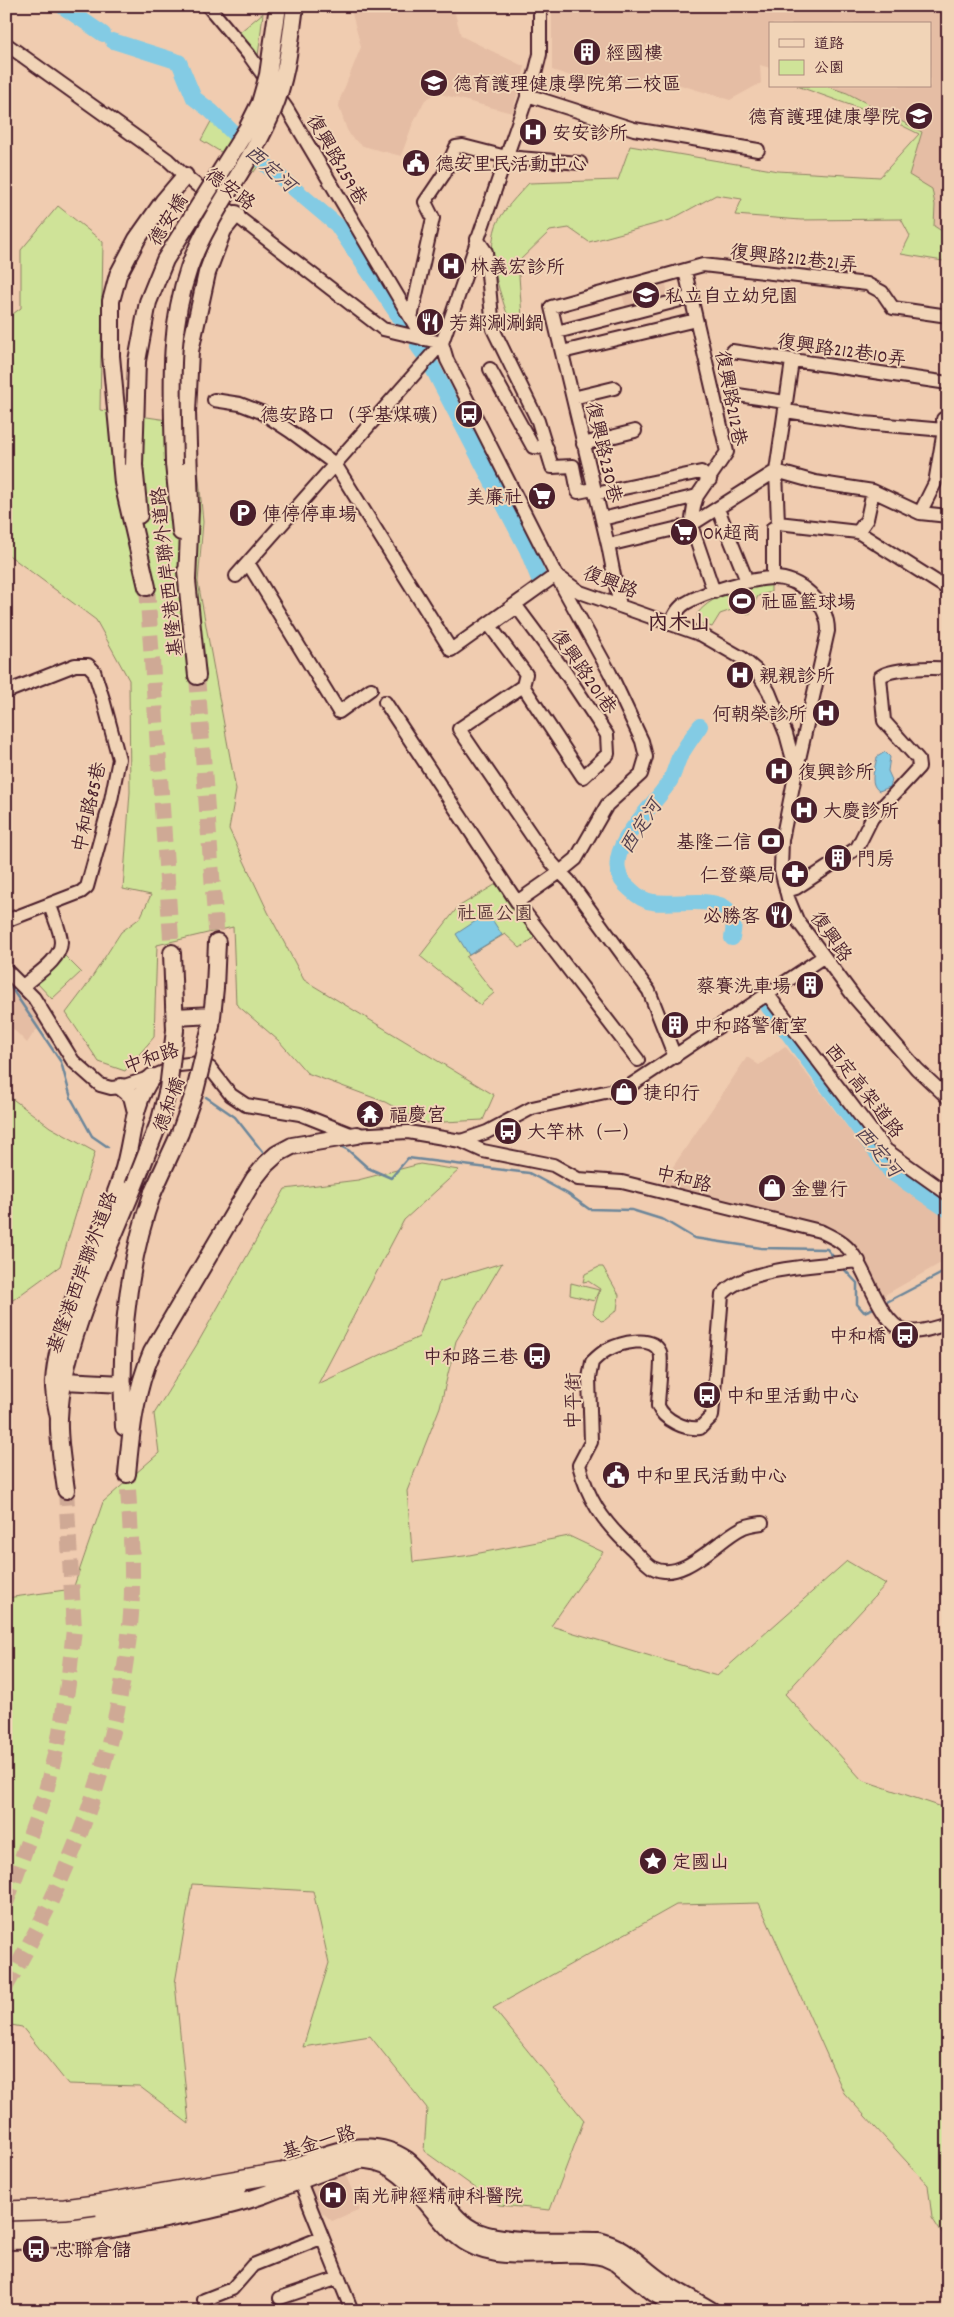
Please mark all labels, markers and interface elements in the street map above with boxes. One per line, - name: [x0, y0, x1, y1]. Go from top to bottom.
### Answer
- legend: [769, 22, 932, 88]
- text: 道路: [814, 34, 844, 56]
- building icon: 經國樓: [572, 37, 602, 67]
- place label: 經國樓: [606, 42, 663, 69]
- text: 公園: [814, 58, 844, 80]
- school or university icon: 德育護理健康學院第二校區: [419, 68, 449, 98]
- place label: 德育護理健康學院第二校區: [453, 73, 681, 100]
- school or university icon: 德育護理健康學院: [904, 101, 934, 131]
- place label: 德育護理健康學院: [748, 106, 900, 133]
- street label: 復興路259巷: [298, 110, 372, 212]
- hospital icon: 安安診所: [518, 117, 548, 147]
- place label: 安安診所: [552, 122, 628, 149]
- water label: 西定河: [237, 140, 303, 202]
- public building icon: 德安里民活動中心: [401, 148, 431, 178]
- place label: 德安里民活動中心: [435, 153, 587, 180]
- street label: 德安路: [198, 163, 260, 219]
- street label: 德安橋: [143, 190, 197, 252]
- street label: 復興路212巷21弄: [728, 240, 859, 281]
- hospital icon: 林義宏診所: [436, 251, 466, 281]
- place label: 林義宏診所: [470, 256, 565, 283]
- school or university icon: 私立自立幼兒園: [631, 280, 661, 310]
- place label: 私立自立幼兒園: [665, 285, 798, 312]
- restaurant icon: 芳鄰涮涮鍋: [415, 307, 445, 337]
- place label: 芳鄰涮涮鍋: [449, 312, 544, 339]
- street label: 復興路212巷10弄: [775, 330, 908, 375]
- street label: 復興路212巷: [706, 349, 751, 449]
- bus stop icon: 德安路口（孚基煤礦）: [454, 399, 484, 429]
- street label: 復興路230巷: [577, 400, 626, 506]
- place label: 德安路口（孚基煤礦）: [260, 404, 450, 431]
- supermarket icon: 美廉社: [527, 481, 557, 511]
- street label: 基隆港西岸聯外道路: [147, 485, 192, 658]
- place label: 美廉社: [466, 486, 523, 513]
- parking icon: 俥停停車場: [228, 498, 258, 528]
- place label: 俥停停車場: [262, 503, 357, 530]
- supermarket icon: OK超商: [669, 517, 699, 547]
- place label: OK超商: [703, 522, 761, 549]
- street label: 復興路: [578, 561, 641, 607]
- sports icon: 社區籃球場: [727, 586, 757, 616]
- place label: 社區籃球場: [761, 591, 856, 618]
- district label: 內木山: [648, 610, 711, 640]
- street label: 復興路201巷: [543, 625, 622, 721]
- hospital icon: 親親診所: [725, 660, 755, 690]
- place label: 親親診所: [759, 665, 835, 692]
- hospital icon: 何朝榮診所: [811, 698, 841, 728]
- place label: 何朝榮診所: [712, 703, 807, 730]
- hospital icon: 復興診所: [764, 756, 794, 786]
- street label: 中和路85巷: [68, 760, 115, 856]
- place label: 復興診所: [798, 761, 874, 788]
- water label: 西定河: [614, 792, 672, 860]
- hospital icon: 大慶診所: [789, 795, 819, 825]
- place label: 大慶診所: [823, 800, 899, 827]
- bank icon: 基隆二信: [756, 826, 786, 856]
- place label: 基隆二信: [676, 831, 752, 858]
- building icon: 門房: [823, 843, 853, 873]
- place label: 門房: [857, 848, 895, 875]
- pharmacy icon: 仁登藥局: [780, 859, 810, 889]
- place label: 仁登藥局: [700, 864, 776, 891]
- restaurant icon: 必勝客: [764, 900, 794, 930]
- park label: 社區公園: [457, 902, 533, 929]
- place label: 必勝客: [703, 905, 760, 932]
- street label: 復興路: [802, 907, 857, 969]
- building icon: 蔡賽洗車場: [795, 970, 825, 1000]
- place label: 蔡賽洗車場: [696, 975, 791, 1002]
- building icon: 中和路警衛室: [660, 1010, 690, 1040]
- place label: 中和路警衛室: [694, 1015, 808, 1042]
- street label: 中和路: [121, 1038, 183, 1082]
- street label: 西定高架道路: [817, 1039, 908, 1145]
- street label: 德和橋: [149, 1074, 194, 1137]
- shop icon: 捷印行: [609, 1077, 639, 1107]
- place label: 捷印行: [643, 1082, 700, 1109]
- temple icon: 福慶宮: [355, 1099, 385, 1129]
- place label: 福慶宮: [389, 1104, 446, 1131]
- bus stop icon: 大竿林（一）: [493, 1116, 523, 1146]
- place label: 大竿林（一）: [527, 1121, 641, 1148]
- water label: 西定河: [847, 1121, 909, 1187]
- street label: 中和路: [652, 1161, 714, 1201]
- shop icon: 金豐行: [757, 1173, 787, 1203]
- place label: 金豐行: [791, 1178, 848, 1205]
- street label: 基隆港西岸聯外道路: [42, 1188, 126, 1358]
- bus stop icon: 中和橋: [890, 1320, 920, 1350]
- place label: 中和橋: [829, 1325, 886, 1352]
- bus stop icon: 中和路三巷: [522, 1341, 552, 1371]
- place label: 中和路三巷: [423, 1346, 518, 1373]
- street label: 中平街: [562, 1372, 589, 1430]
- bus stop icon: 中和里活動中心: [692, 1380, 722, 1410]
- place label: 中和里活動中心: [726, 1385, 859, 1412]
- public building icon: 中和里民活動中心: [601, 1460, 631, 1490]
- place label: 中和里民活動中心: [635, 1465, 787, 1492]
- place icon: 定國山: [638, 1846, 668, 1876]
- place label: 定國山: [672, 1851, 729, 1878]
- street label: 基金一路: [279, 2121, 359, 2168]
- hospital icon: 南光神經精神科醫院: [318, 2180, 348, 2210]
- place label: 南光神經精神科醫院: [352, 2185, 523, 2212]
- bus stop icon: 忠聯倉儲: [21, 2234, 51, 2264]
- place label: 忠聯倉儲: [55, 2239, 131, 2266]

